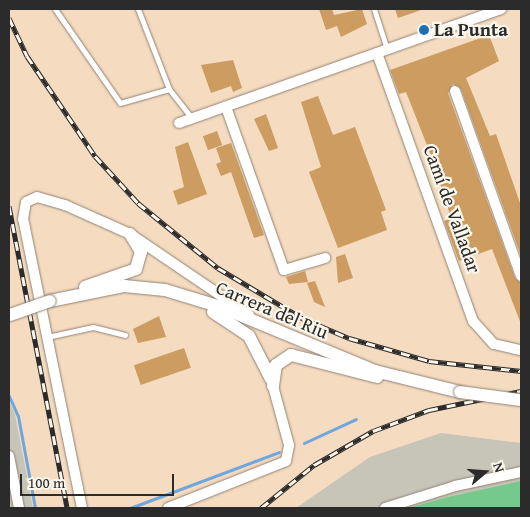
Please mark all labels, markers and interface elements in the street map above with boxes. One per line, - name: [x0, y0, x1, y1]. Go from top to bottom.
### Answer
- place label: La Punta: [434, 19, 508, 41]
- marker: La Punta: [418, 24, 430, 36]
- street label: Camí de Valladar: [418, 142, 486, 276]
- street label: Carrera del Riu: [213, 276, 331, 344]
- north arrow: [460, 447, 510, 497]
- text: N: [488, 460, 510, 475]
- scale bar: [22, 464, 176, 496]
- text: 100 m: [28, 472, 65, 493]

